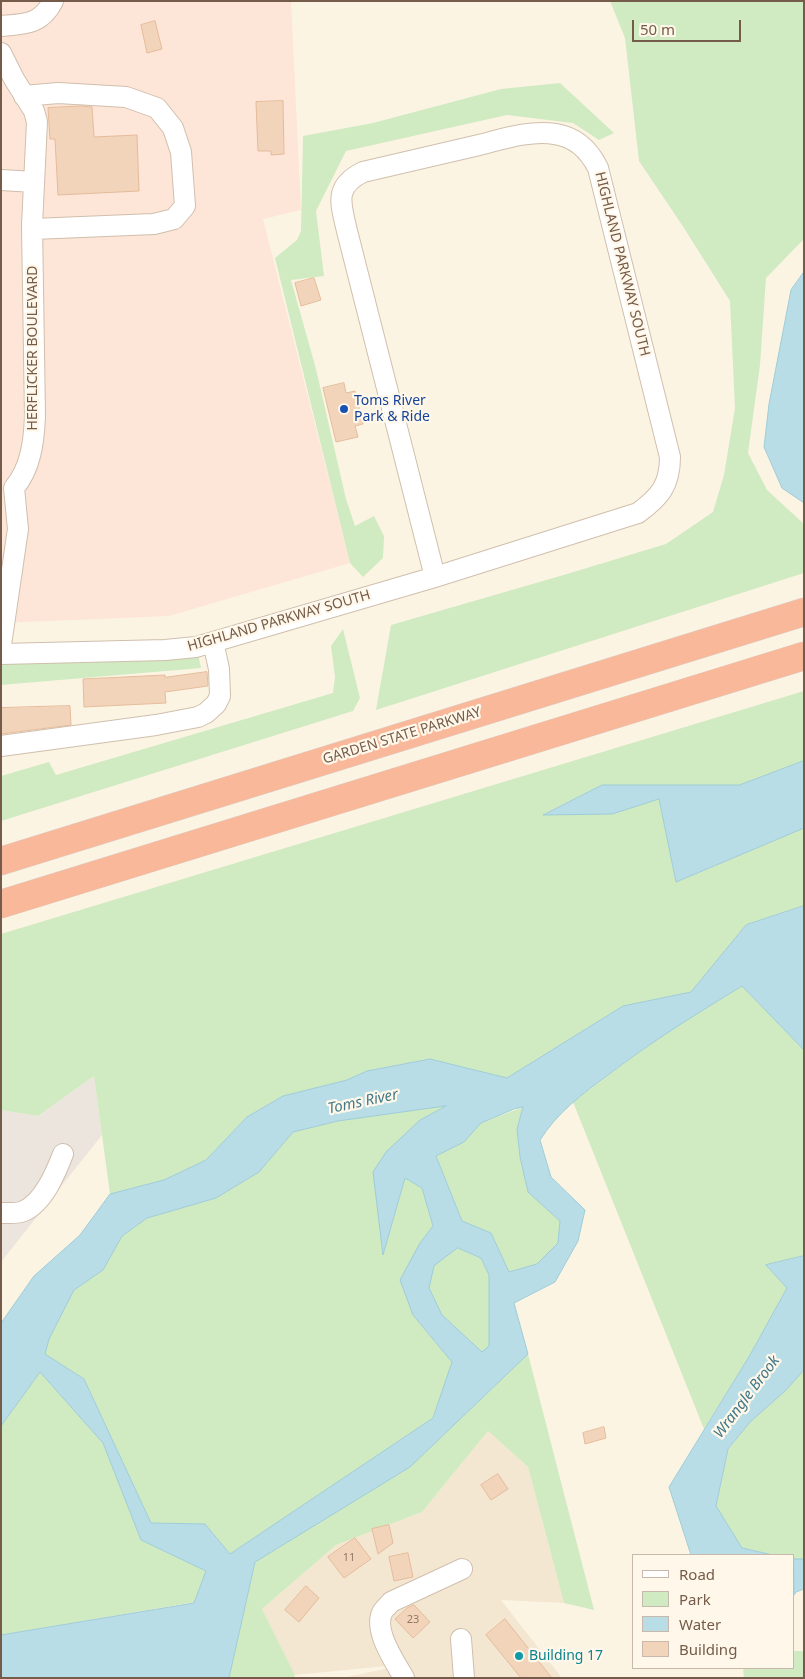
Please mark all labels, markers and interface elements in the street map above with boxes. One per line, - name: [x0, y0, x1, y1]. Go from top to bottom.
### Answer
- scale bar: [635, 10, 744, 42]
- text: 50 m: [640, 19, 675, 39]
- street label: HIGHLAND PARKWAY SOUTH: [591, 170, 653, 358]
- street label: HERFLICKER BOULEVARD: [25, 266, 41, 430]
- place label: Toms River Park & Ride: [354, 393, 430, 426]
- marker: Toms River Park & Ride: [338, 403, 350, 415]
- street label: HIGHLAND PARKWAY SOUTH: [186, 587, 372, 655]
- street label: GARDEN STATE PARKWAY: [321, 704, 483, 768]
- water label: Toms River: [326, 1086, 400, 1118]
- water label: Wrangle Brook: [710, 1352, 784, 1442]
- house number: 11: [343, 1551, 355, 1565]
- legend: [632, 1554, 795, 1669]
- text: Road: [679, 1564, 715, 1584]
- text: Park: [679, 1589, 711, 1609]
- house number: 23: [407, 1613, 419, 1627]
- text: Water: [679, 1614, 721, 1634]
- text: Building: [679, 1639, 737, 1659]
- place label: Building 17: [529, 1648, 603, 1664]
- marker: Building 17: [513, 1650, 525, 1662]

